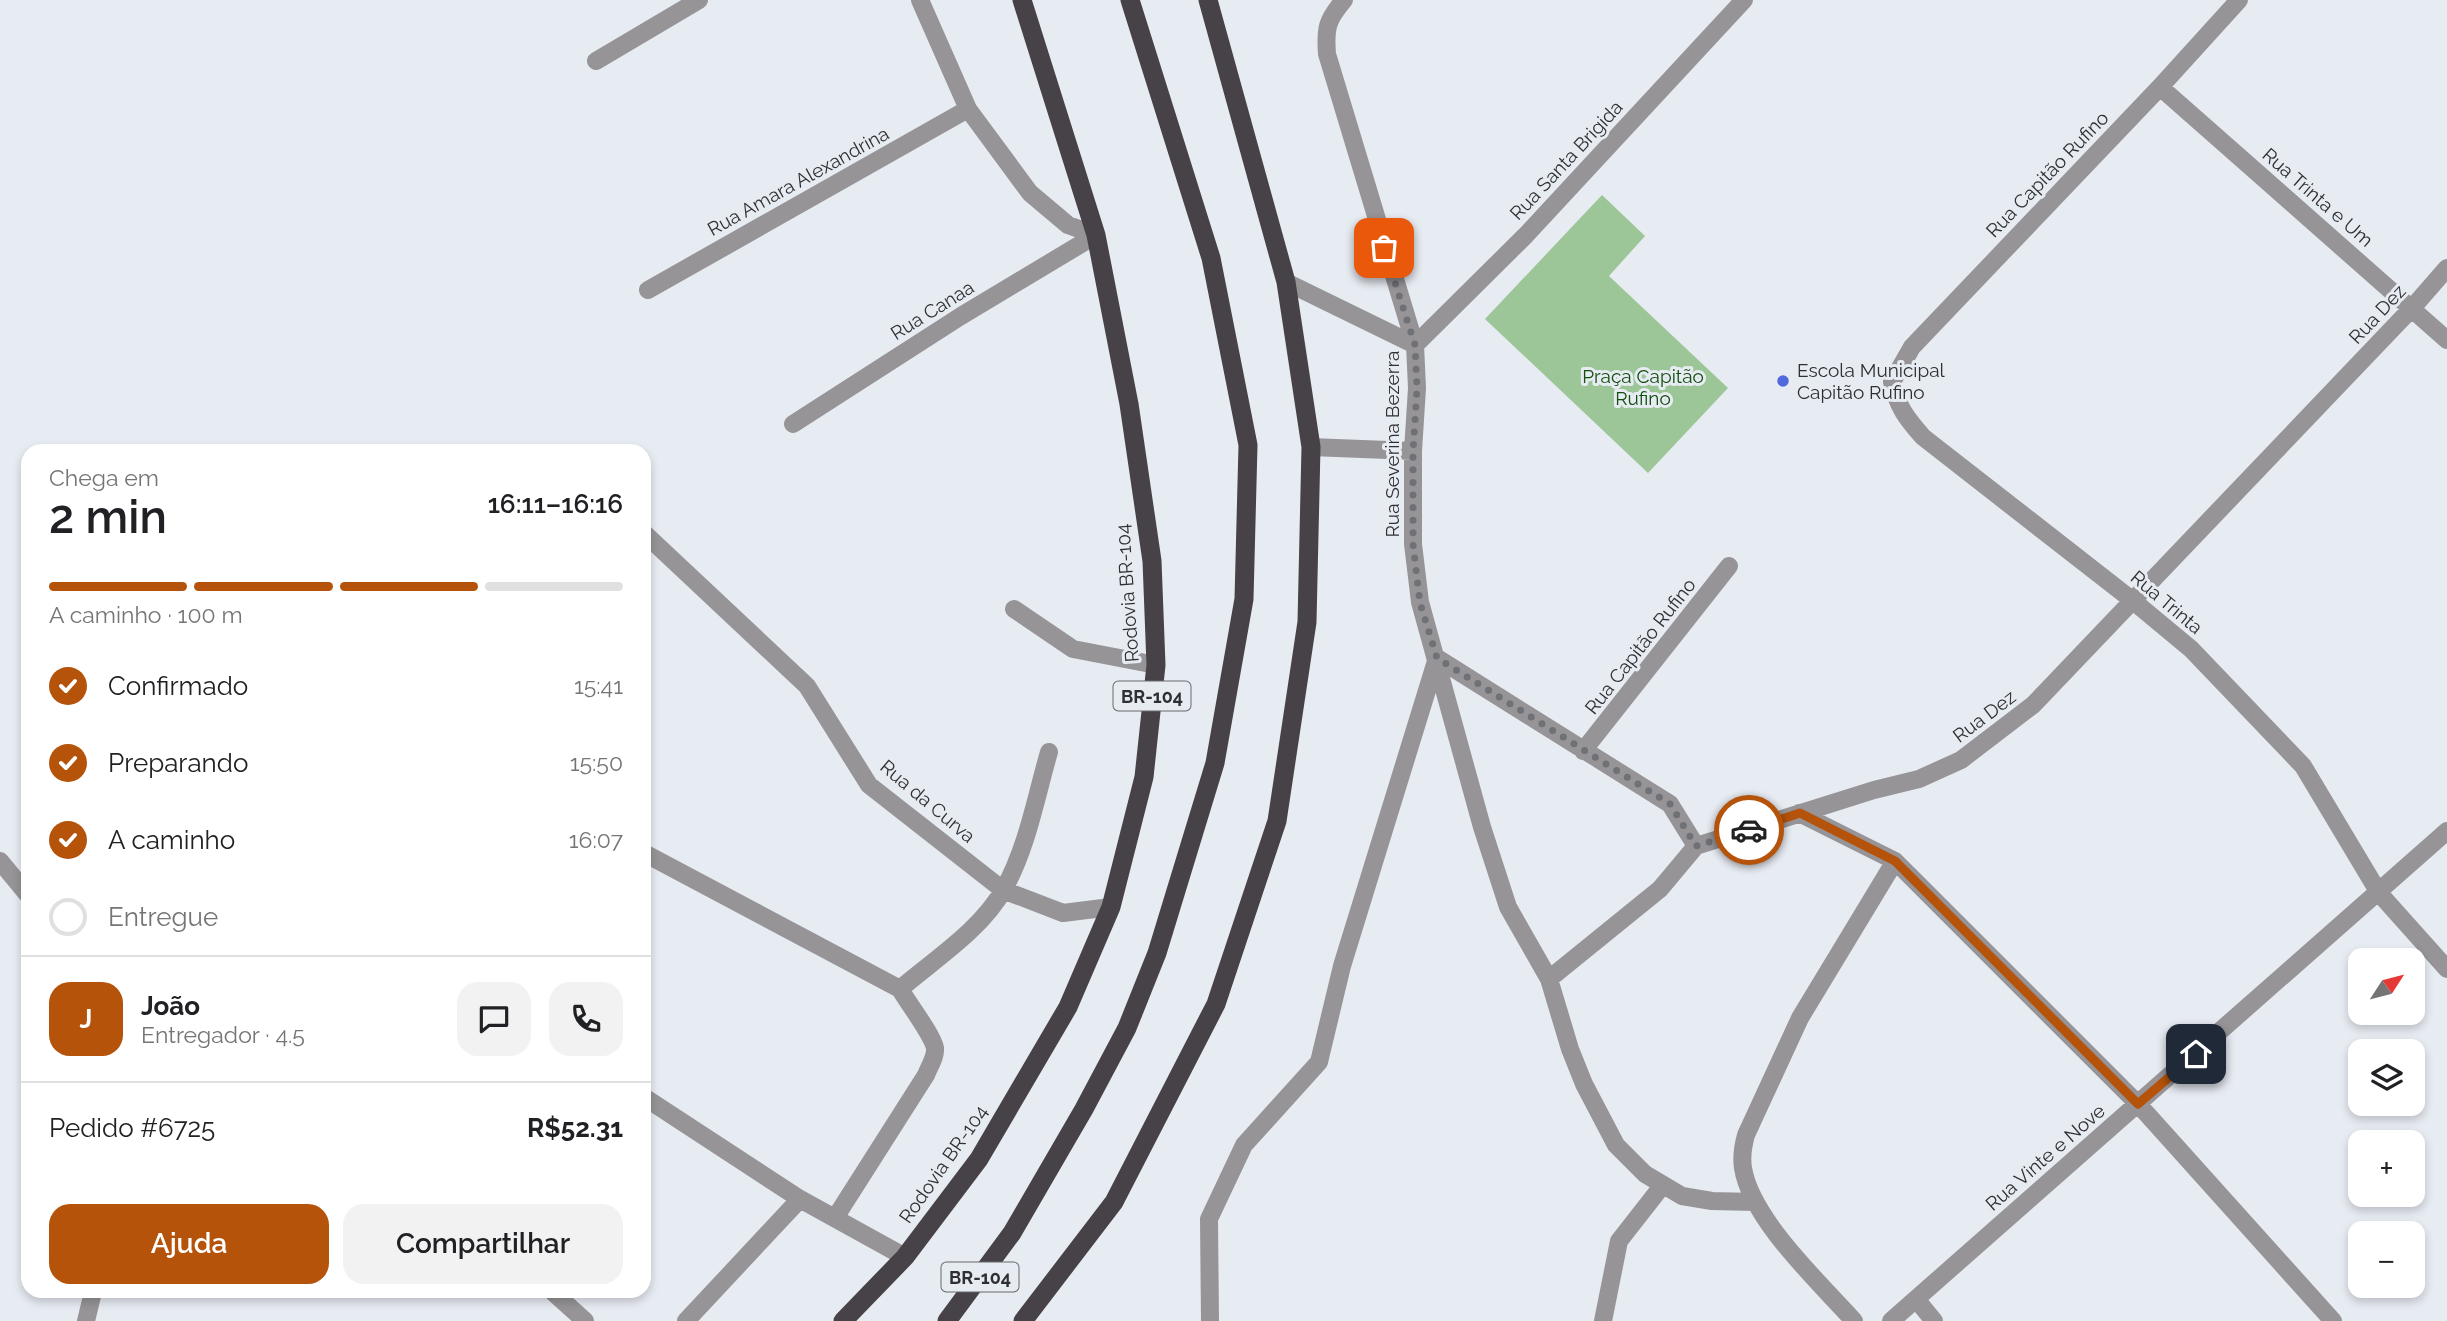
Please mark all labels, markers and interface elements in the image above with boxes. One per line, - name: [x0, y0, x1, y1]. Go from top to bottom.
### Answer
- street label: Rua Santa Brigida: [1505, 96, 1627, 224]
- street label: Rua Capitão Rufino: [1981, 107, 2113, 241]
- street label: Rua Amara Alexandrina: [704, 122, 892, 240]
- street label: Rua Trinta e Um: [2258, 143, 2378, 251]
- pin: [1354, 218, 1414, 278]
- icon: bag: [1365, 229, 1403, 267]
- street label: Rua Canaa: [886, 276, 978, 344]
- street label: Rua Dez: [2344, 280, 2410, 348]
- street label: Rua Severina Bezerra: [1381, 351, 1403, 537]
- place label: Escola Municipal Capitão Rufino: [1797, 359, 1946, 403]
- park label: Praça Capitão Rufino: [1582, 365, 1704, 409]
- marker: Escola Municipal Capitão Rufino: [1775, 373, 1791, 389]
- text: Chega em: [49, 464, 159, 491]
- text: 16:11–16:16: [488, 489, 623, 519]
- text: 2 min: [49, 490, 167, 544]
- street label: Rodovia BR-104: [1111, 523, 1143, 663]
- street label: Rua Trinta: [2127, 566, 2207, 638]
- street label: Rua Capitão Rufino: [1580, 574, 1700, 718]
- text: A caminho · 100 m: [49, 601, 243, 628]
- icon: check: [49, 667, 87, 705]
- text: Confirmado: [108, 671, 248, 701]
- text: 15:41: [574, 672, 623, 699]
- road number: BR-104: [1114, 682, 1190, 710]
- street label: Rua Dez: [1948, 685, 2020, 747]
- icon: check: [49, 744, 87, 782]
- text: Preparando: [108, 748, 248, 778]
- text: 15:50: [570, 749, 623, 776]
- street label: Rua da Curva: [876, 755, 980, 847]
- courier: [1714, 795, 1784, 865]
- icon: car: [1730, 811, 1768, 849]
- icon: check: [49, 821, 87, 859]
- text: A caminho: [108, 825, 235, 855]
- text: 16:07: [569, 826, 623, 853]
- text: Entregue: [108, 902, 218, 932]
- north arrow: [2348, 948, 2426, 1026]
- map controls: [2348, 948, 2425, 1298]
- button: chat: [457, 982, 531, 1056]
- button: phone: [549, 982, 623, 1056]
- text: João: [141, 991, 200, 1021]
- text: J: [80, 1004, 92, 1034]
- text: Entregador · 4.5: [141, 1021, 305, 1048]
- pin: [2166, 1024, 2226, 1084]
- icon: home: [2177, 1035, 2215, 1073]
- button: layers: [2348, 1039, 2425, 1116]
- street label: Rua Vinte e Nove: [1981, 1099, 2109, 1215]
- street label: Rodovia BR-104: [894, 1101, 992, 1227]
- text: Pedido #6725: [49, 1113, 215, 1143]
- text: R$52.31: [527, 1113, 623, 1143]
- button: +: [2348, 1130, 2425, 1207]
- button: Ajuda: [49, 1204, 329, 1284]
- button: Compartilhar: [343, 1204, 623, 1284]
- button: −: [2348, 1221, 2425, 1298]
- road number: BR-104: [942, 1262, 1018, 1292]

